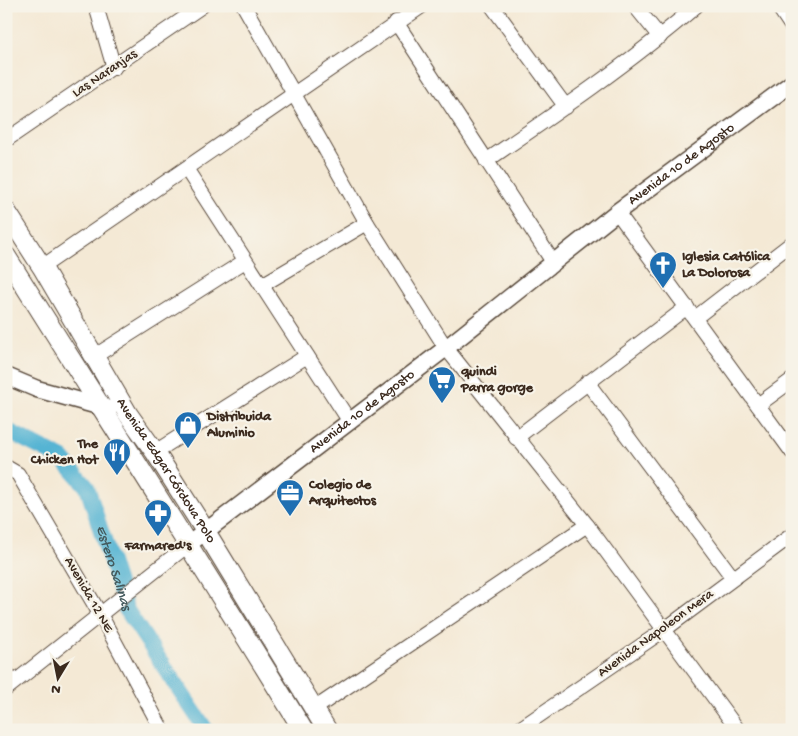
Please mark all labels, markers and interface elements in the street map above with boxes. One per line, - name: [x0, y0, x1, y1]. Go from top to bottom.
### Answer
- street label: Las Naranjas: [69, 46, 141, 102]
- street label: Avenida 10 de Agosto: [625, 120, 738, 209]
- place label: Iglesia Católica La Dolorosa: [682, 249, 771, 282]
- church icon: Iglesia Católica La Dolorosa: [648, 250, 678, 289]
- place label: quindi Parra gorge: [460, 364, 534, 397]
- supermarket icon: quindi Parra gorge: [427, 365, 457, 404]
- street label: Avenida 10 de Agosto: [306, 366, 418, 457]
- street label: Avenida Edgar Córdova Polo: [112, 395, 219, 546]
- place label: Distribuida Aluminio: [205, 409, 272, 442]
- shop icon: Distribuida Aluminio: [173, 410, 203, 449]
- place label: The Chicken Hot: [30, 436, 99, 469]
- restaurant icon: The Chicken Hot: [102, 437, 132, 476]
- place label: Colegio de Arquitectos: [308, 477, 377, 510]
- office icon: Colegio de Arquitectos: [275, 478, 305, 517]
- pharmacy icon: Farmared's: [143, 498, 173, 537]
- water label: Estero Salinas: [91, 523, 135, 614]
- place label: Farmared's: [124, 538, 192, 555]
- street label: Avenida 12 NE: [60, 554, 117, 637]
- street label: Avenida Napoleon Mera: [595, 586, 718, 682]
- north arrow: [32, 654, 82, 704]
- text: N: [50, 679, 62, 698]

